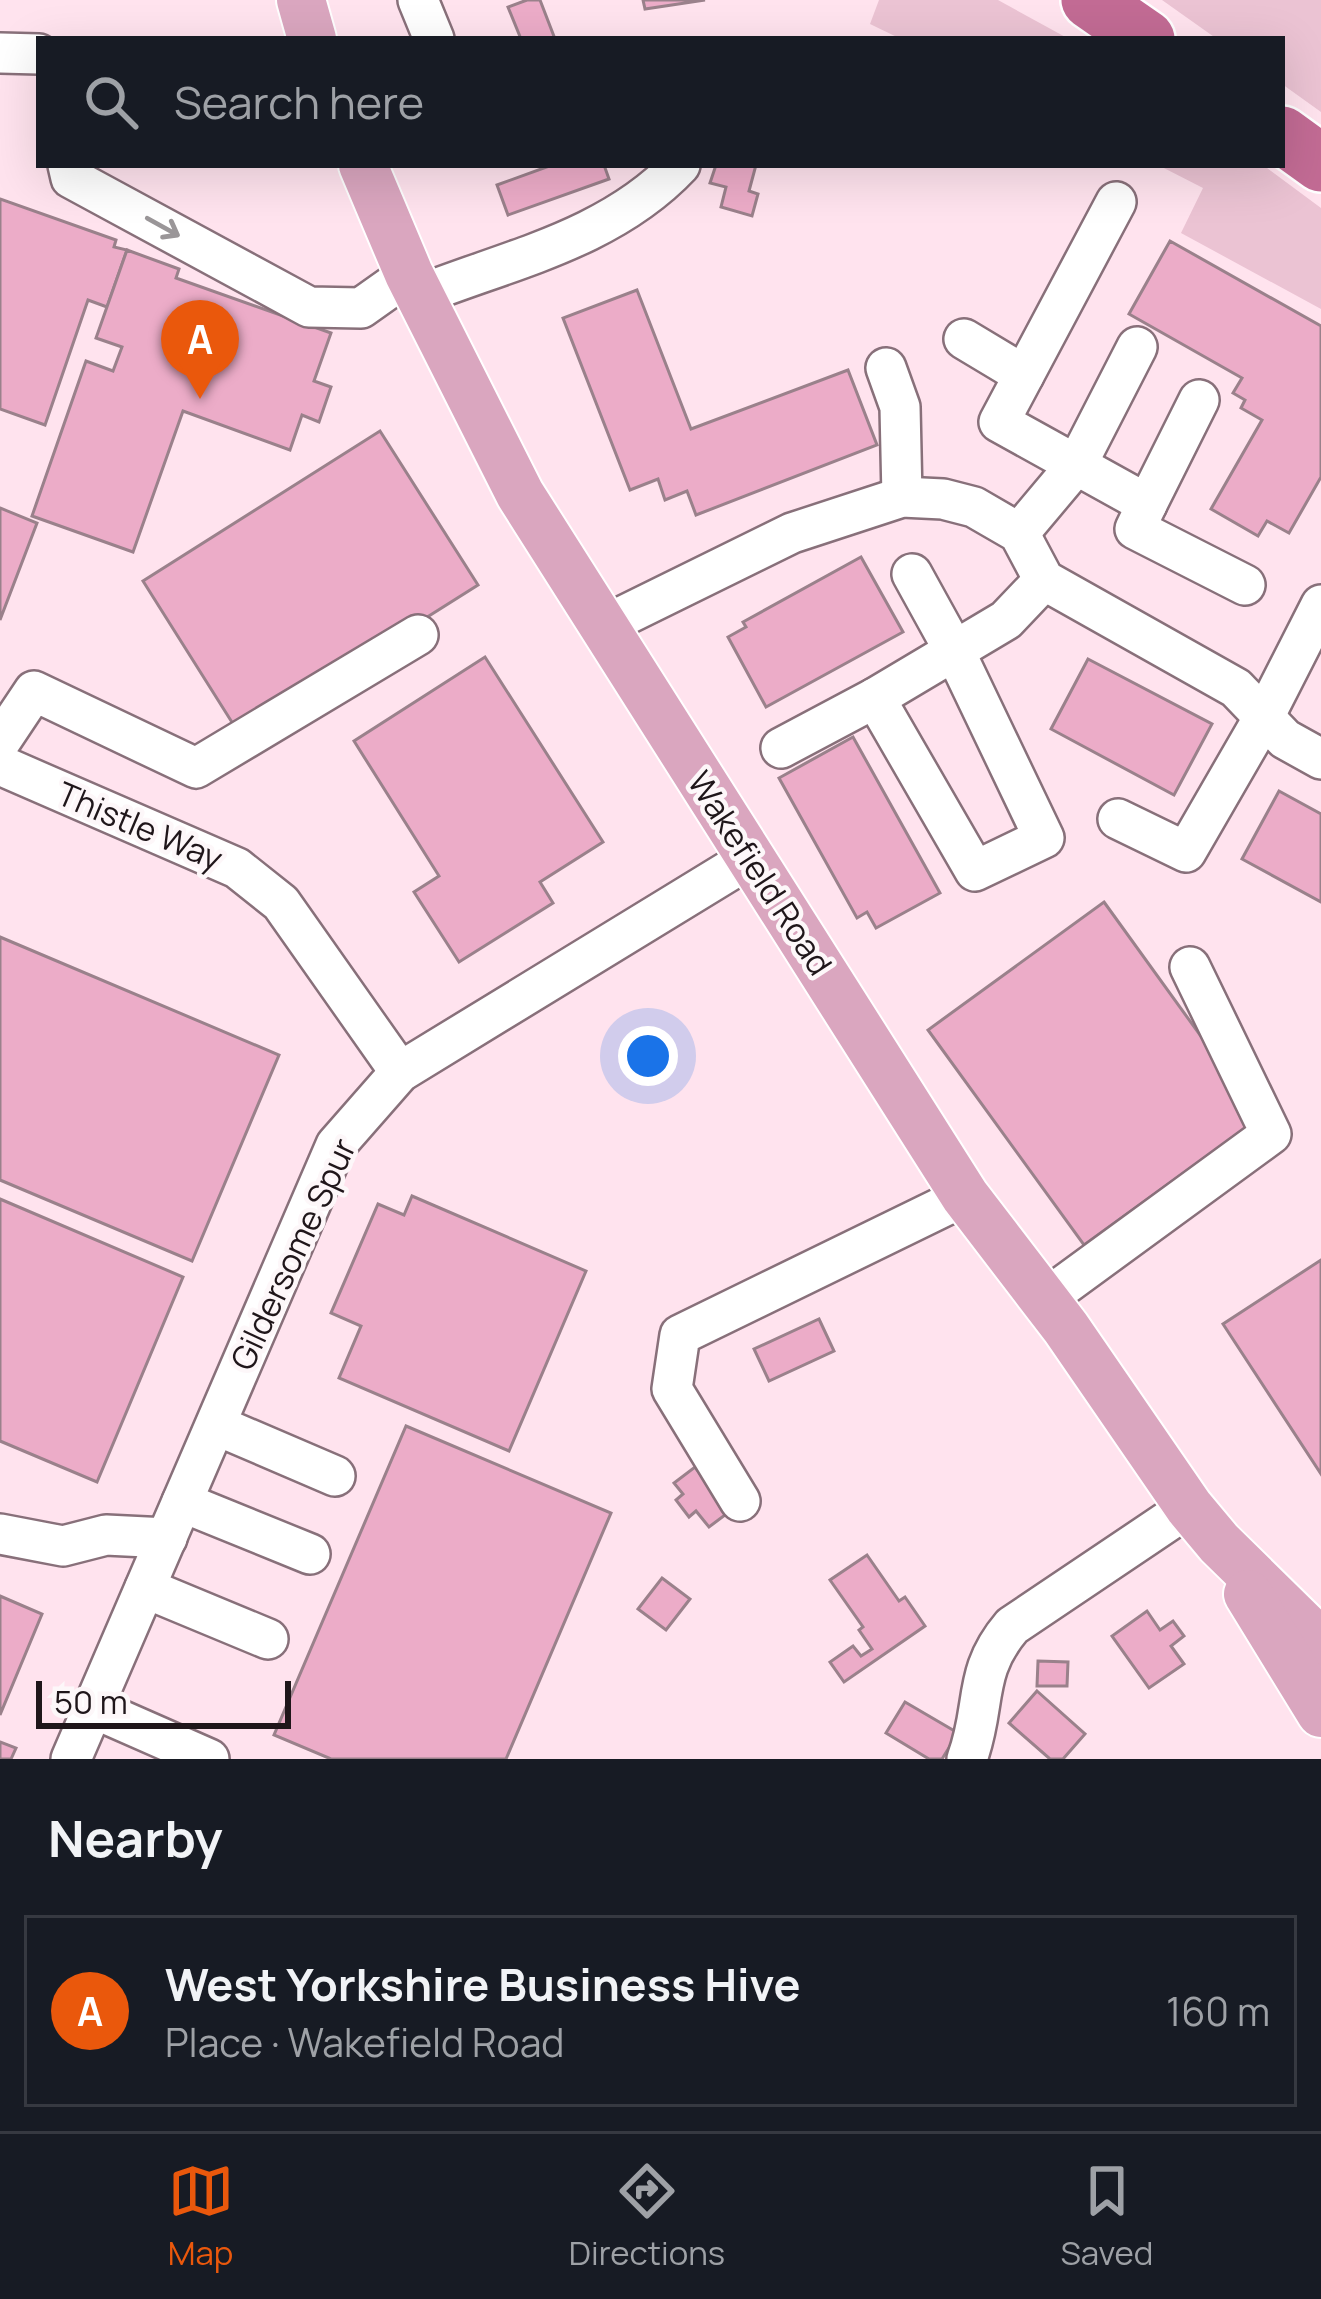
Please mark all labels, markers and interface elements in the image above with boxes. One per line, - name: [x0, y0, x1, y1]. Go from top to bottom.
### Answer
- search box: [36, 36, 1285, 168]
- icon: search: [78, 69, 144, 135]
- text: Search here: [174, 71, 424, 133]
- one-way arrow: [144, 216, 179, 239]
- pin: A: [161, 300, 239, 399]
- street label: Wakefield Road: [678, 762, 843, 983]
- street label: Thistle Way: [51, 771, 230, 880]
- your location: [618, 1026, 678, 1086]
- street label: Gildersome Spur: [219, 1131, 366, 1377]
- scale bar: [36, 1675, 291, 1728]
- text: 50 m: [54, 1679, 128, 1724]
- text: Nearby: [48, 1803, 223, 1872]
- text: West Yorkshire Business Hive: [165, 1953, 801, 2015]
- text: A: [77, 1984, 103, 2038]
- text: 160 m: [1166, 1984, 1270, 2038]
- text: Place · Wakefield Road: [165, 2015, 564, 2069]
- tab: Map: [168, 2158, 234, 2275]
- tab: Directions: [569, 2158, 725, 2275]
- tab: Saved: [1060, 2158, 1153, 2275]

